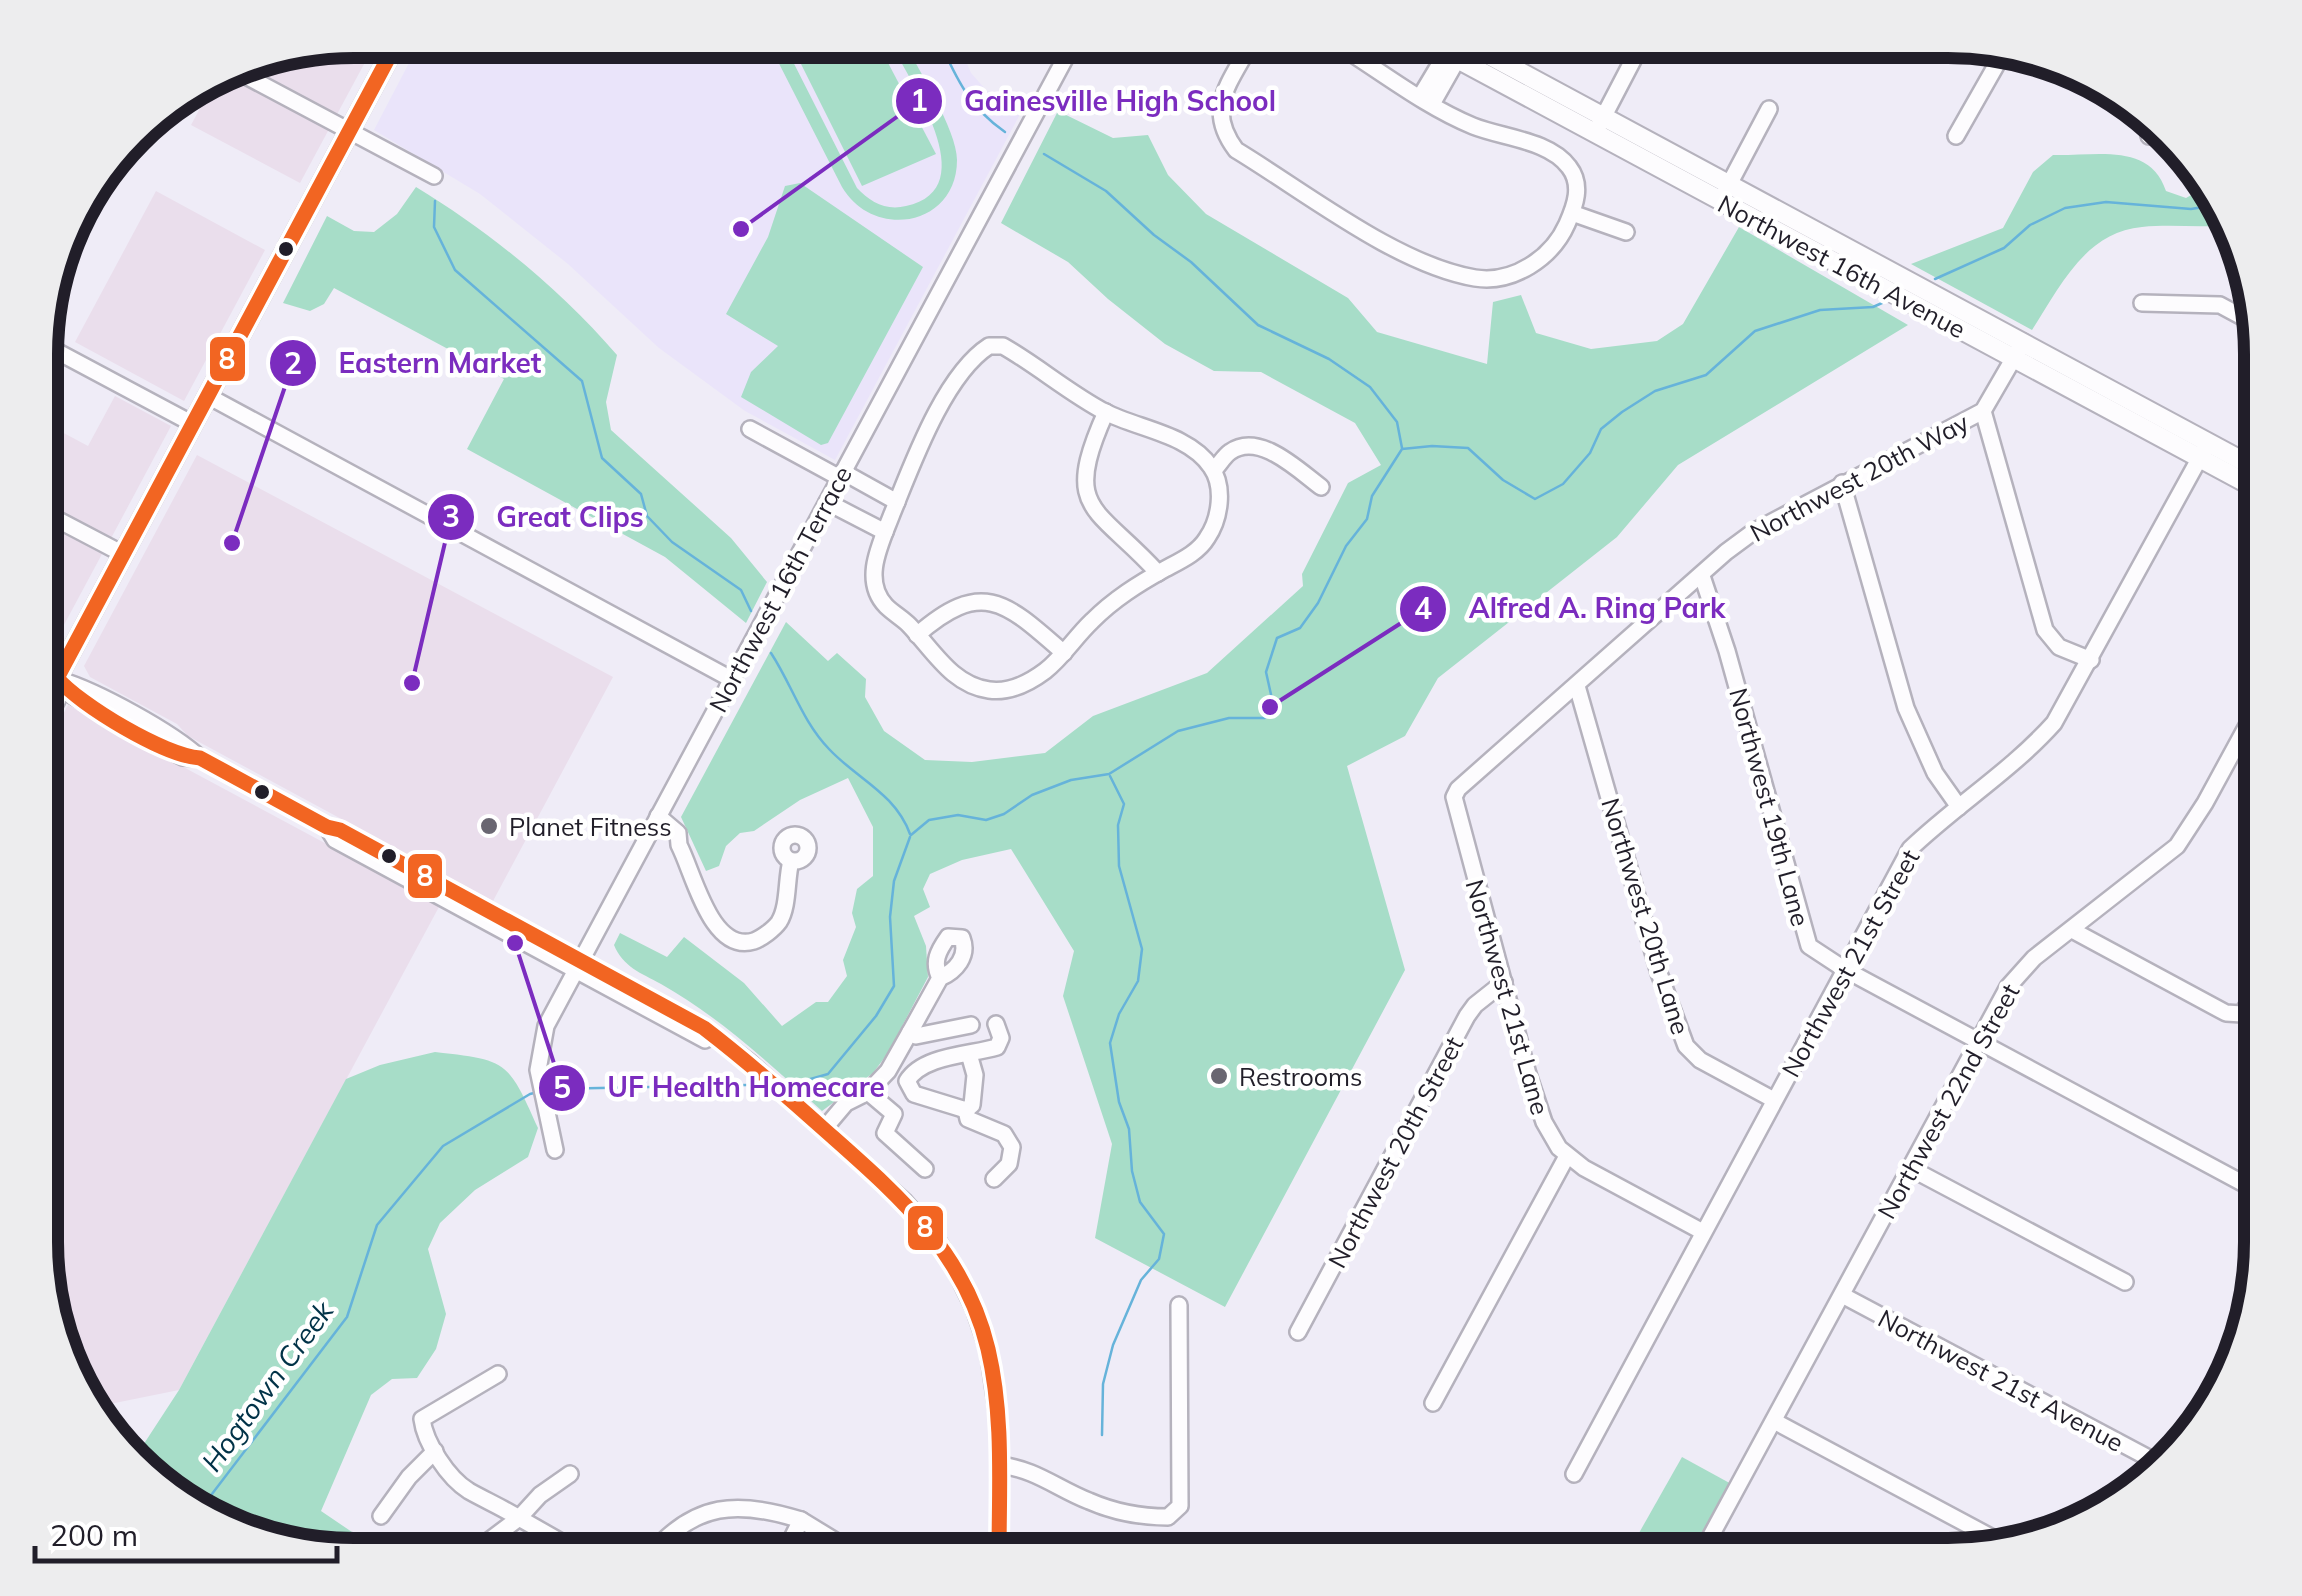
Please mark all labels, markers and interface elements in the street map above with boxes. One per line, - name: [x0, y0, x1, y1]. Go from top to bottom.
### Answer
- callout: Gainesville High School: [894, 72, 1296, 130]
- text: 1: [910, 81, 928, 119]
- text: Gainesville High School: [964, 83, 1276, 118]
- street label: Northwest 16th Avenue: [1713, 188, 1971, 344]
- unlabelled marker: [276, 239, 296, 259]
- callout: Eastern Market: [268, 334, 561, 392]
- line badge: 8: [208, 335, 247, 383]
- text: 8: [219, 341, 235, 376]
- text: 2: [284, 344, 302, 382]
- text: Eastern Market: [339, 345, 542, 380]
- street label: Northwest 20th Way: [1744, 406, 1974, 548]
- street label: Northwest 16th Terrace: [702, 461, 858, 717]
- callout: Great Clips: [426, 488, 664, 546]
- text: 3: [442, 497, 460, 535]
- text: Great Clips: [496, 499, 644, 534]
- callout: Alfred A. Ring Park: [1398, 580, 1745, 638]
- text: 4: [1414, 589, 1432, 627]
- text: Alfred A. Ring Park: [1469, 590, 1726, 625]
- street label: Northwest 19th Lane: [1723, 684, 1817, 930]
- unlabelled marker: [252, 782, 272, 802]
- street label: Northwest 20th Lane: [1595, 794, 1697, 1038]
- place label: Planet Fitness: [509, 811, 672, 842]
- marker: Planet Fitness: [478, 815, 500, 837]
- street label: Northwest 21st Street: [1775, 844, 1926, 1082]
- unlabelled marker: [379, 846, 399, 866]
- line badge: 8: [406, 852, 444, 900]
- text: 8: [417, 858, 433, 893]
- street label: Northwest 21st Lane: [1460, 876, 1556, 1118]
- street label: Northwest 22nd Street: [1870, 978, 2026, 1224]
- street label: Northwest 20th Street: [1321, 1031, 1469, 1273]
- callout: UF Health Homecare: [537, 1059, 905, 1117]
- place label: Restrooms: [1239, 1061, 1362, 1092]
- marker: Restrooms: [1208, 1065, 1230, 1087]
- text: 5: [553, 1068, 571, 1106]
- text: UF Health Homecare: [607, 1069, 885, 1104]
- line badge: 8: [906, 1204, 945, 1252]
- text: 8: [917, 1209, 933, 1244]
- water label: Hogtown Creek: [194, 1293, 341, 1478]
- street label: Northwest 21st Avenue: [1873, 1302, 2129, 1458]
- scale bar: [35, 1501, 338, 1563]
- text: 200 m: [50, 1516, 138, 1554]

